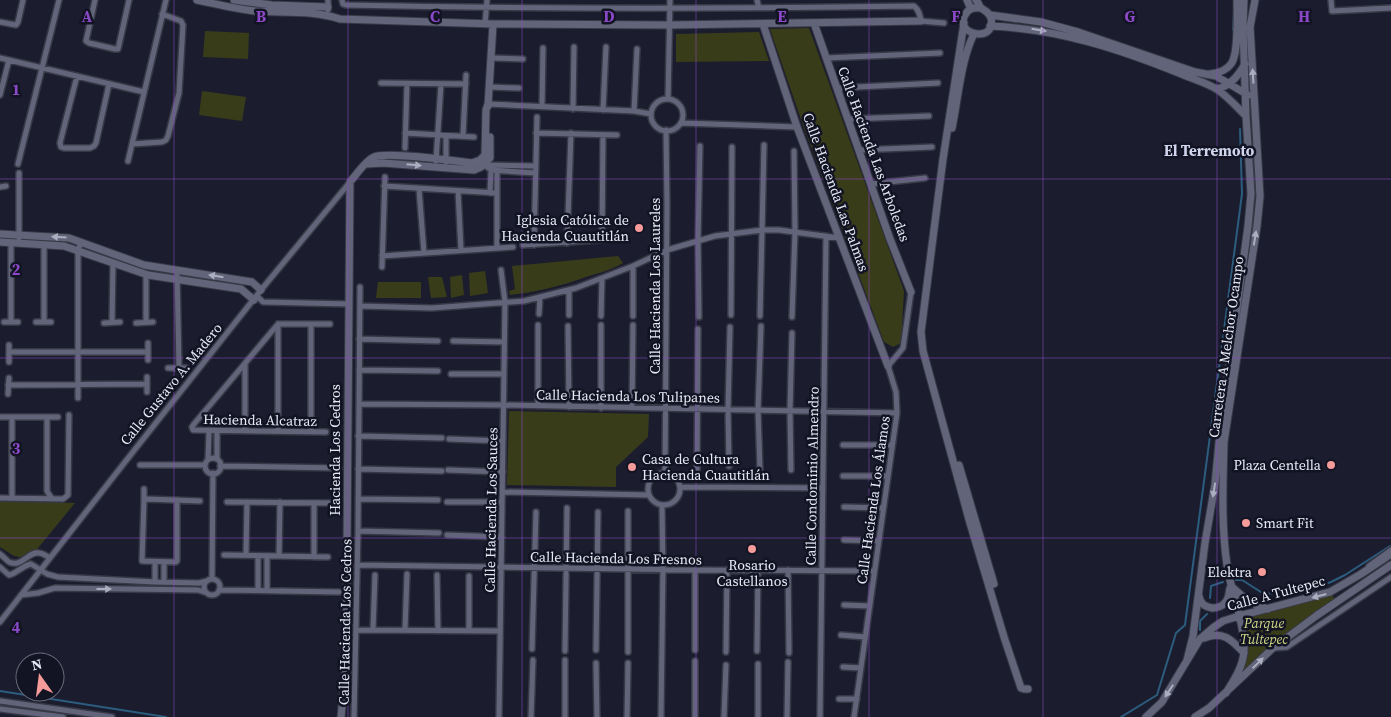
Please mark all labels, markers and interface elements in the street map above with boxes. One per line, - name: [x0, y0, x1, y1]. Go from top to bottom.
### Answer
- text: A: [82, 5, 93, 27]
- text: B: [256, 5, 267, 27]
- text: C: [430, 5, 440, 27]
- text: D: [603, 5, 615, 27]
- text: E: [777, 5, 787, 27]
- text: F: [951, 5, 961, 27]
- text: G: [1125, 5, 1136, 27]
- text: H: [1298, 5, 1310, 27]
- one-way arrow: [1031, 27, 1047, 35]
- street label: Calle Hacienda Las Arboledas: [833, 64, 915, 244]
- one-way arrow: [1248, 68, 1256, 84]
- text: 1: [12, 78, 20, 100]
- street label: Calle Hacienda Las Palmas: [798, 110, 874, 274]
- district label: El Terremoto: [1164, 140, 1255, 161]
- one-way arrow: [407, 161, 423, 169]
- street label: Calle Hacienda Los Laureles: [645, 198, 665, 374]
- place label: Iglesia Católica de Hacienda Cuautitlán: [501, 210, 630, 246]
- marker: Iglesia Católica de Hacienda Cuautitlán: [633, 222, 645, 234]
- one-way arrow: [1251, 230, 1259, 246]
- one-way arrow: [50, 233, 66, 241]
- street label: Carretera A Melchor Ocampo: [1203, 255, 1249, 439]
- text: 2: [12, 258, 21, 280]
- one-way arrow: [207, 272, 223, 280]
- street label: Calle Gustavo A. Madero: [115, 318, 227, 450]
- street label: Hacienda Los Cedros: [325, 384, 345, 516]
- street label: Calle Hacienda Los Tulipanes: [536, 384, 720, 408]
- street label: Calle Condominio Almendro: [800, 386, 824, 566]
- street label: Hacienda Alcatraz: [203, 409, 318, 431]
- street label: Calle Hacienda Los Álamos: [851, 415, 895, 585]
- street label: Calle Hacienda Los Sauces: [480, 427, 502, 593]
- text: 3: [12, 437, 21, 459]
- place label: Casa de Cultura Hacienda Cuautitlán: [642, 449, 770, 485]
- place label: Plaza Centella: [1234, 455, 1322, 475]
- marker: Plaza Centella: [1325, 459, 1337, 471]
- marker: Casa de Cultura Hacienda Cuautitlán: [626, 461, 638, 473]
- one-way arrow: [1210, 482, 1218, 498]
- place label: Smart Fit: [1256, 513, 1314, 533]
- marker: Smart Fit: [1240, 517, 1252, 529]
- street label: Calle Hacienda Los Cedros: [334, 539, 356, 705]
- marker: Rosario Castellanos: [746, 543, 758, 555]
- street label: Calle Hacienda Los Fresnos: [530, 547, 702, 569]
- place label: Rosario Castellanos: [716, 555, 788, 591]
- place label: Elektra: [1207, 562, 1253, 582]
- marker: Elektra: [1256, 566, 1268, 578]
- street label: Calle A Tultepec: [1225, 570, 1328, 616]
- one-way arrow: [97, 585, 113, 593]
- one-way arrow: [1311, 592, 1326, 600]
- park label: Parque Tultepec: [1240, 613, 1288, 649]
- text: 4: [12, 616, 21, 638]
- north arrow: [15, 652, 65, 702]
- text: N: [29, 653, 44, 675]
- one-way arrow: [1252, 657, 1264, 669]
- one-way arrow: [1165, 684, 1174, 698]

